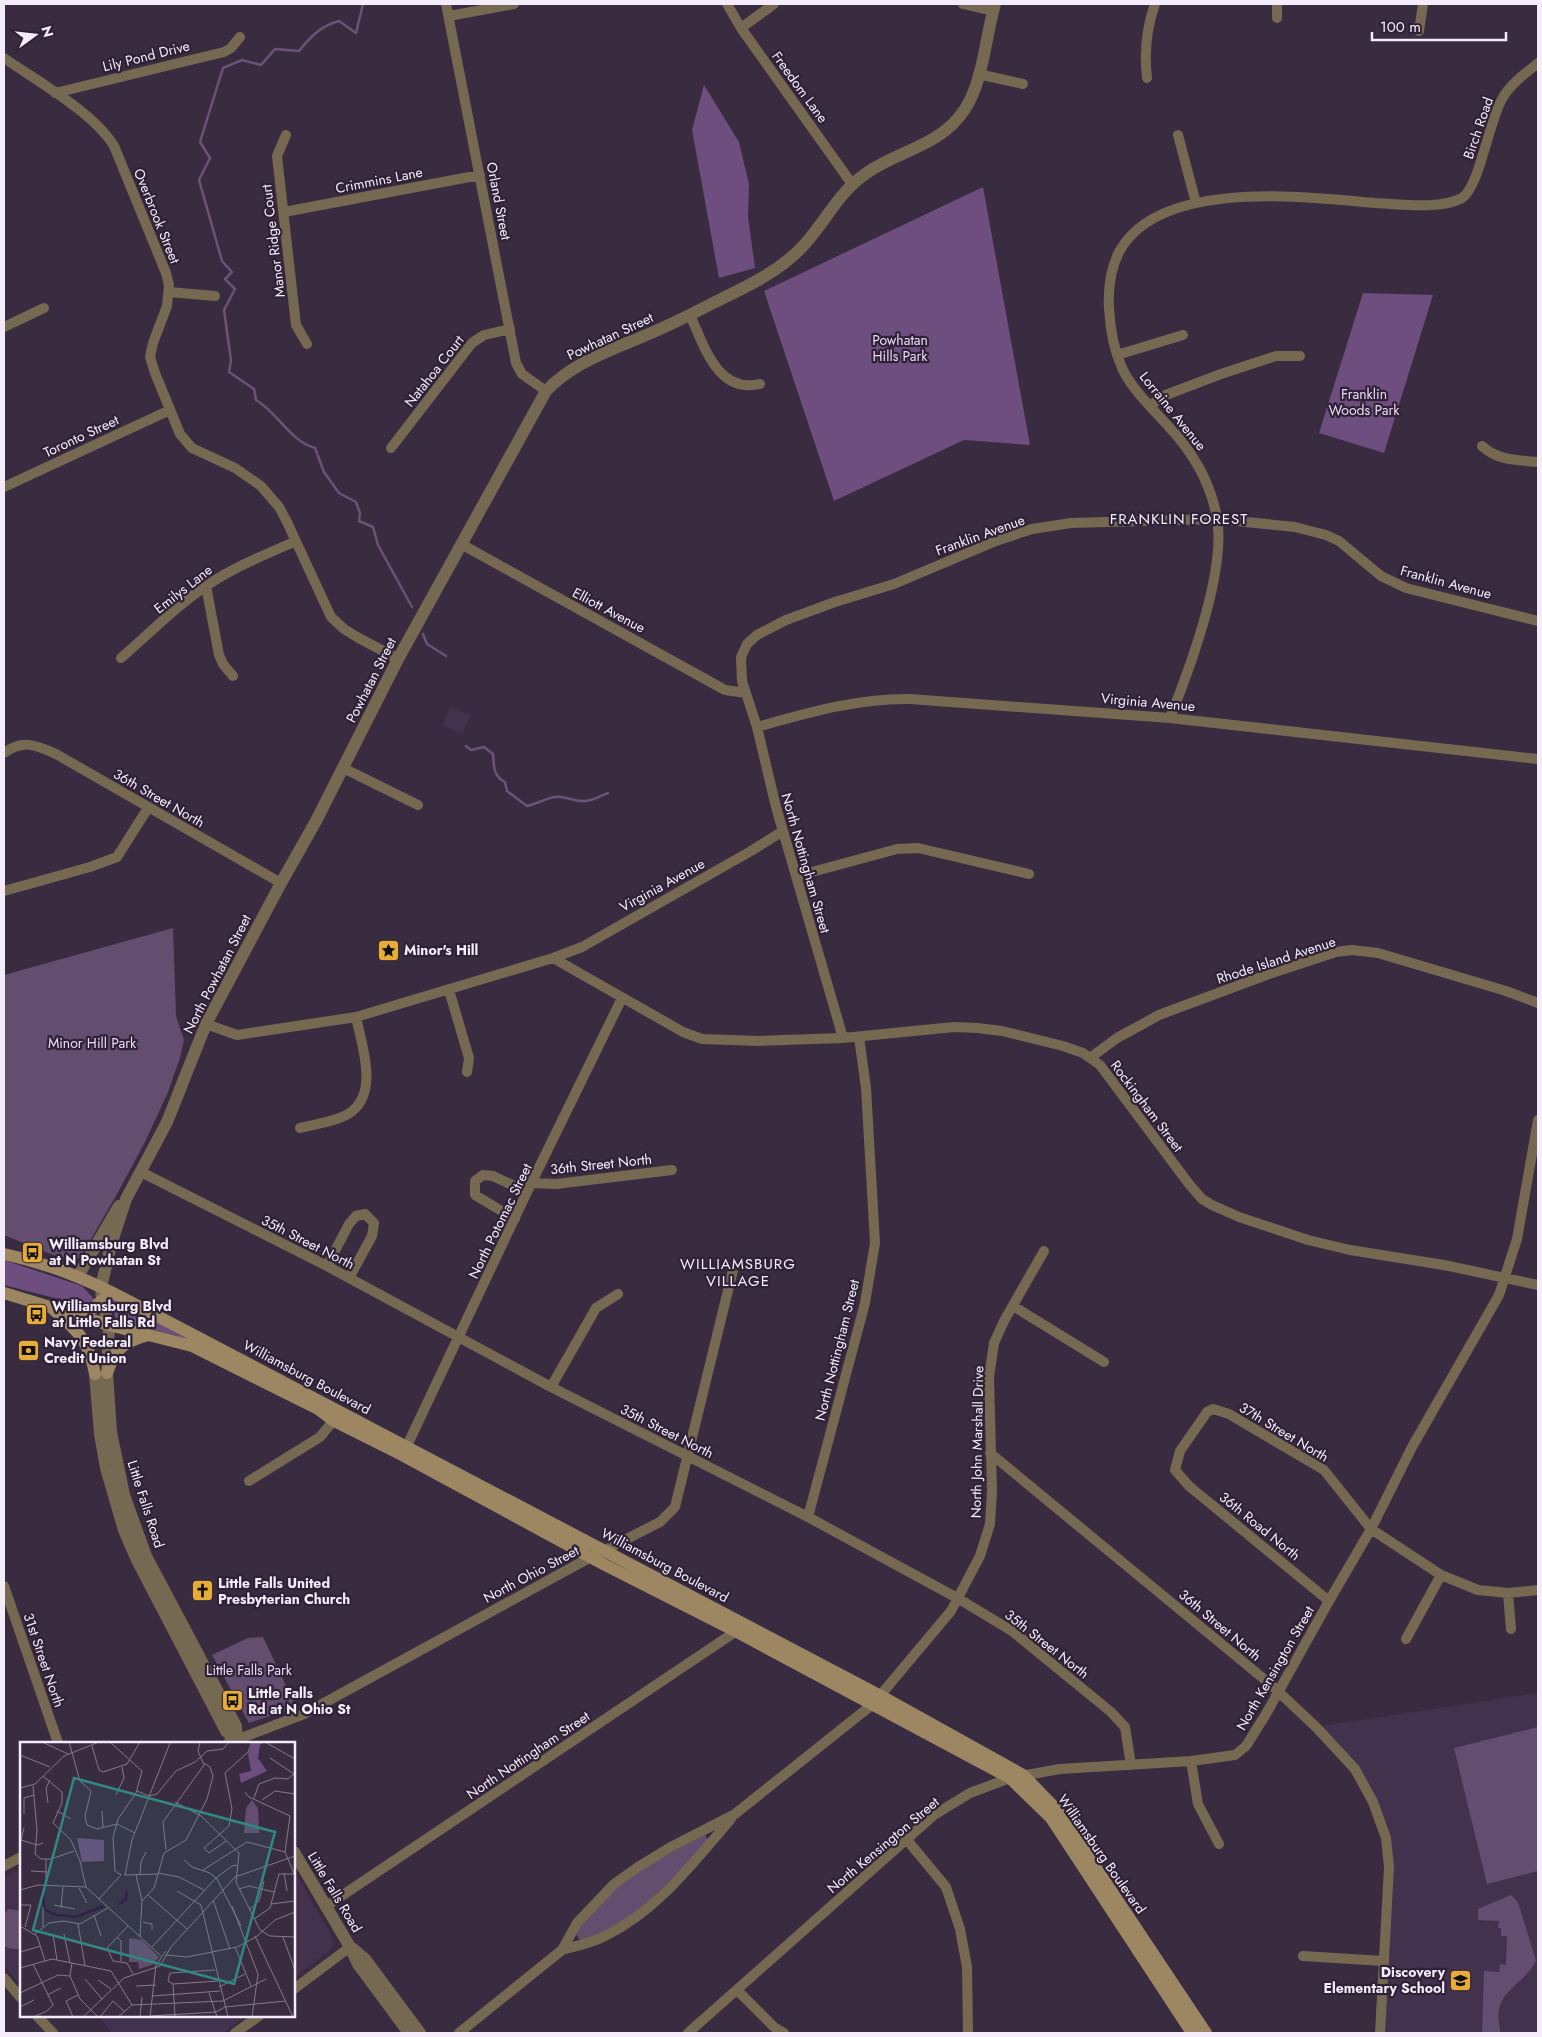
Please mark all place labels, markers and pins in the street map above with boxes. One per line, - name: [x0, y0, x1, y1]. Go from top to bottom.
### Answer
- place icon: Minor's Hill: [376, 938, 400, 962]
- place label: Minor's Hill: [404, 940, 478, 960]
- place label: Williamsburg Blvd at N Powhatan St: [49, 1234, 169, 1270]
- bus stop icon: Williamsburg Blvd at N Powhatan St: [21, 1240, 45, 1264]
- place label: Williamsburg Blvd at Little Falls Rd: [52, 1296, 172, 1332]
- bus stop icon: Williamsburg Blvd at Little Falls Rd: [24, 1302, 48, 1326]
- place label: Navy Federal Credit Union: [44, 1332, 131, 1368]
- bank icon: Navy Federal Credit Union: [16, 1338, 40, 1362]
- place label: Little Falls United Presbyterian Church: [218, 1573, 350, 1609]
- church icon: Little Falls United Presbyterian Church: [190, 1579, 214, 1603]
- place label: Little Falls Rd at N Ohio St: [248, 1683, 351, 1719]
- bus stop icon: Little Falls Rd at N Ohio St: [220, 1689, 244, 1713]
- place label: Discovery Elementary School: [1324, 1962, 1446, 1998]
- school or university icon: Discovery Elementary School: [1449, 1968, 1473, 1992]

